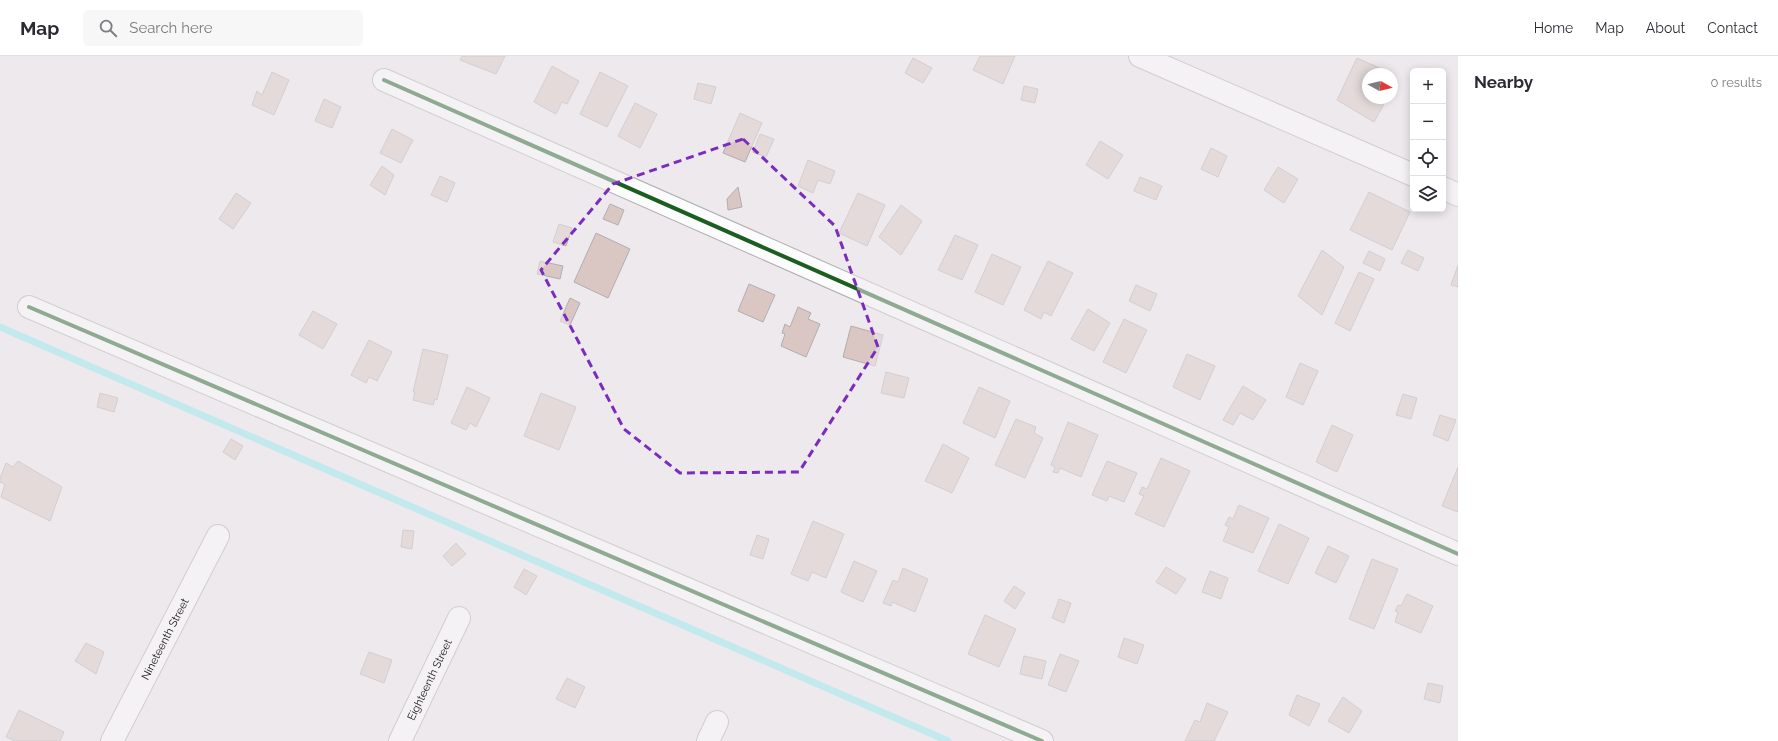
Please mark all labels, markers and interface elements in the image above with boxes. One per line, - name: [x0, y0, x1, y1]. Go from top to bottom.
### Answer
- search box: [83, 10, 363, 46]
- text: Map: [20, 17, 59, 39]
- icon: search: [97, 17, 119, 39]
- text: Search here: [129, 19, 213, 37]
- text: Home: [1534, 20, 1573, 36]
- text: Map: [1595, 20, 1624, 36]
- text: About: [1646, 20, 1685, 36]
- text: Contact: [1707, 20, 1758, 36]
- north arrow: [1362, 68, 1398, 104]
- map controls: [1410, 68, 1446, 212]
- button: +: [1410, 68, 1446, 104]
- text: Nearby: [1474, 72, 1533, 92]
- text: 0 results: [1711, 75, 1762, 90]
- button: −: [1410, 104, 1446, 140]
- button: locate: [1410, 140, 1446, 176]
- button: layers: [1410, 176, 1446, 212]
- street label: Nineteenth Street: [139, 596, 192, 682]
- street label: Eighteenth Street: [405, 637, 455, 723]

